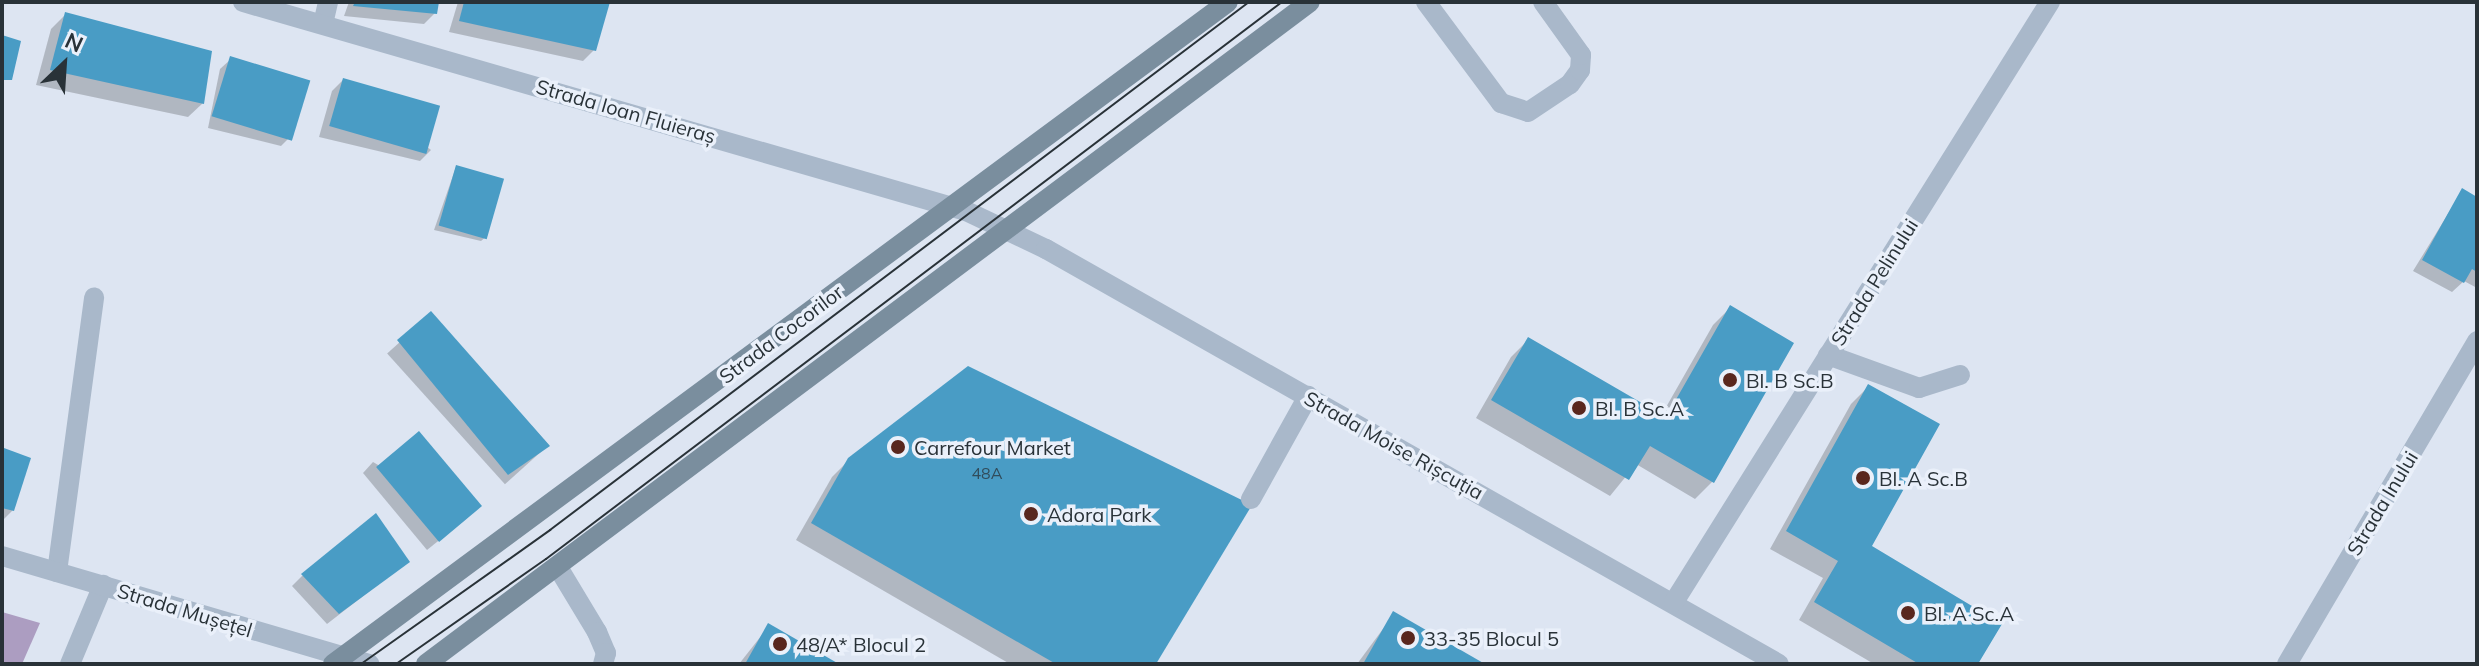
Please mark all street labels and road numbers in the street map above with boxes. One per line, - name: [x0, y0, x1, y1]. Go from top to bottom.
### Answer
- street label: Strada Ioan Fluieraș: [533, 74, 719, 148]
- street label: Strada Pelinului: [1825, 214, 1923, 350]
- street label: Strada Cocorilor: [714, 280, 848, 388]
- street label: Strada Moise Rișcuția: [1300, 386, 1488, 504]
- street label: Strada Inului: [2342, 447, 2422, 559]
- street label: Strada Mușețel: [115, 578, 255, 642]

